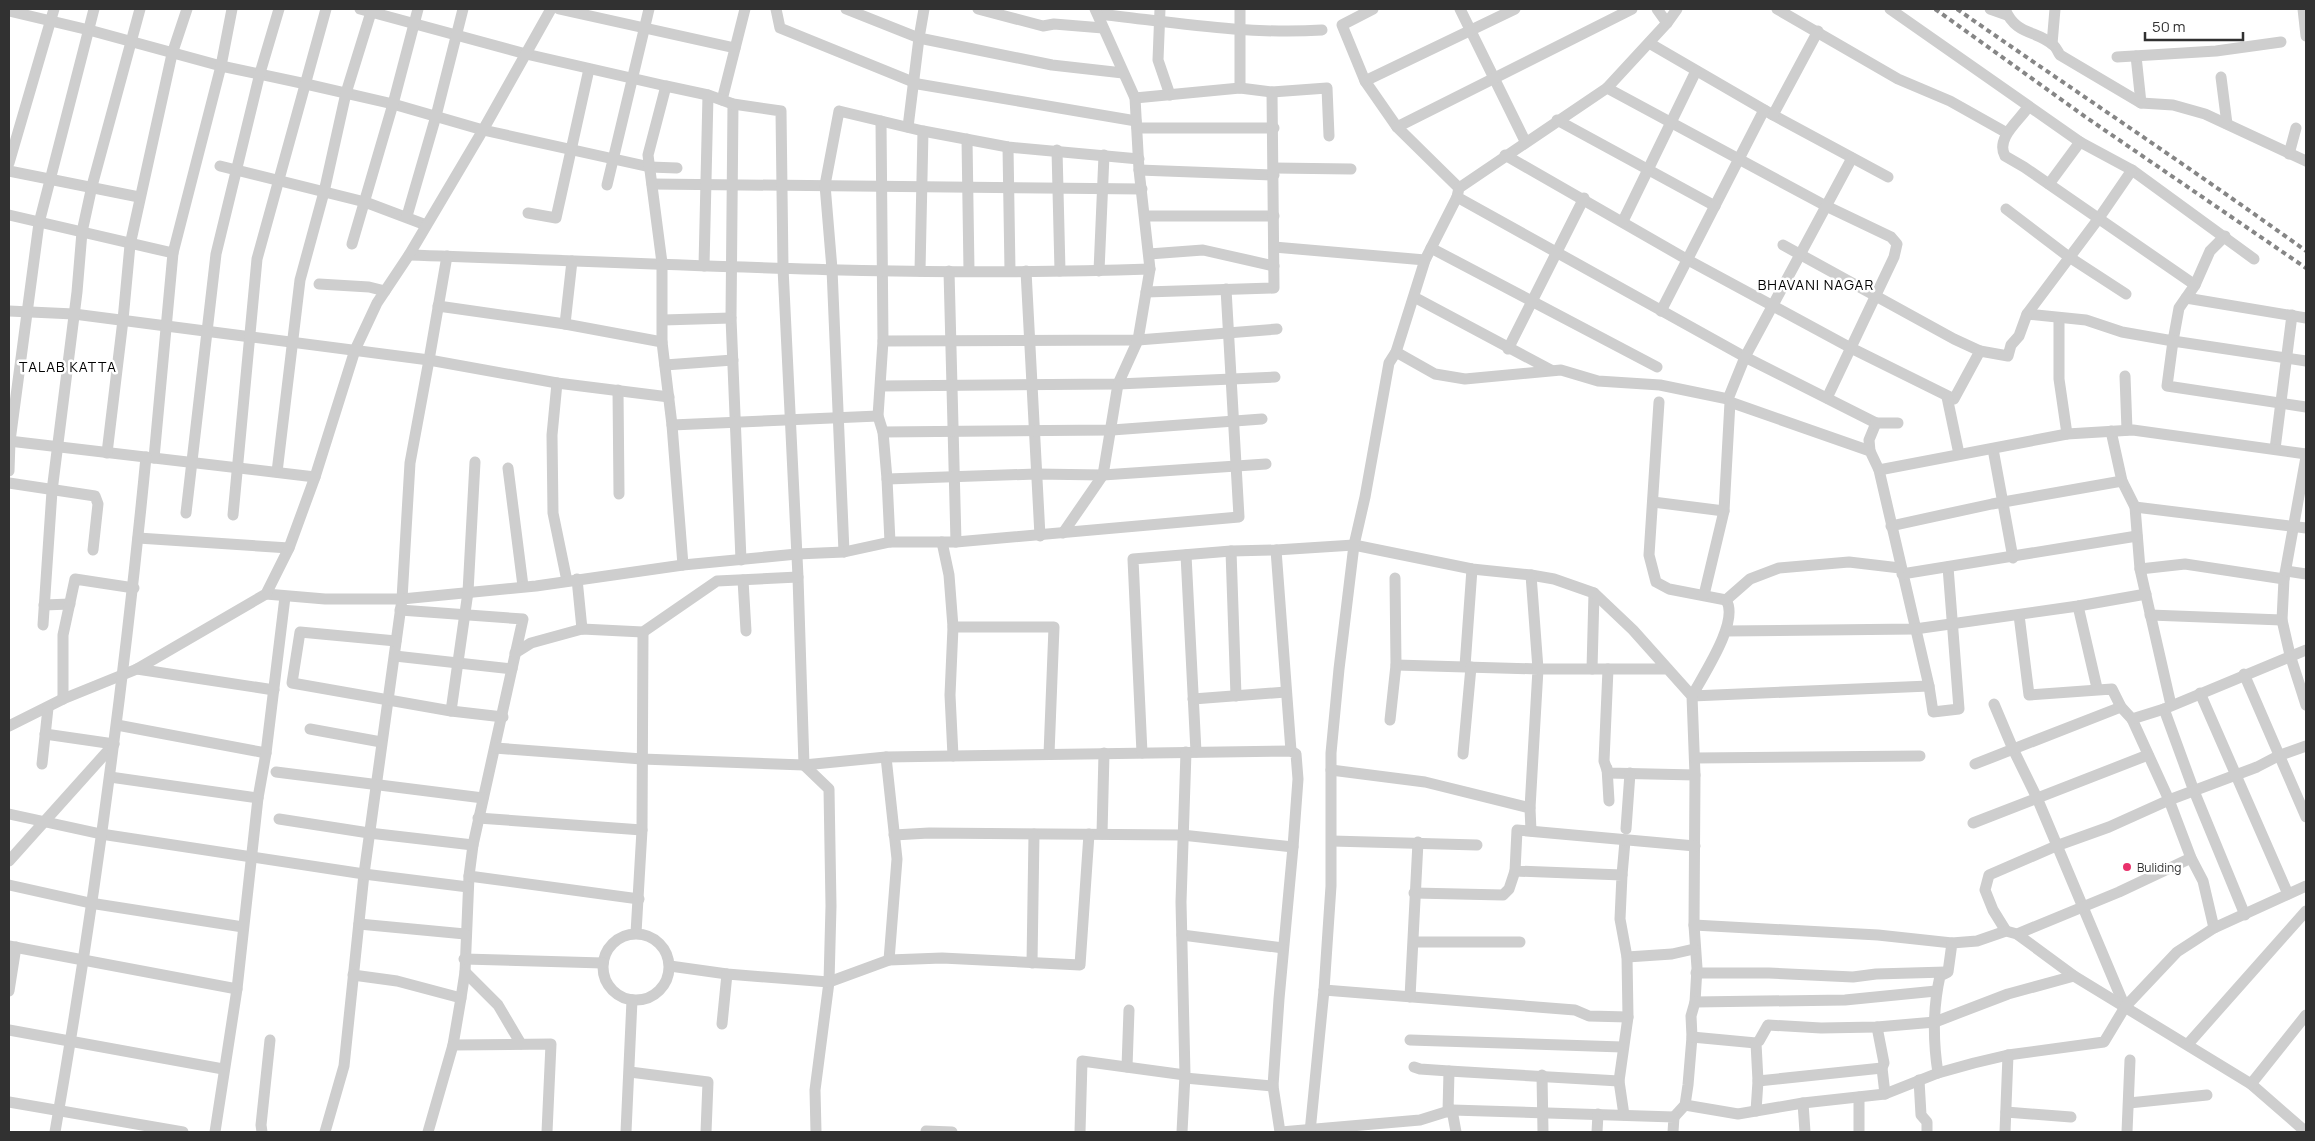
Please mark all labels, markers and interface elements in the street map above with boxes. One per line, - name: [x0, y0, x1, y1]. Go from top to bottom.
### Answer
- scale bar: [2145, 10, 2242, 42]
- text: 50 m: [2152, 16, 2186, 37]
- district label: BHAVANI NAGAR: [1758, 275, 1874, 294]
- district label: TALAB KATTA: [19, 357, 117, 376]
- place label: Buliding: [2137, 859, 2181, 876]
- marker: Buliding: [2121, 861, 2133, 873]

